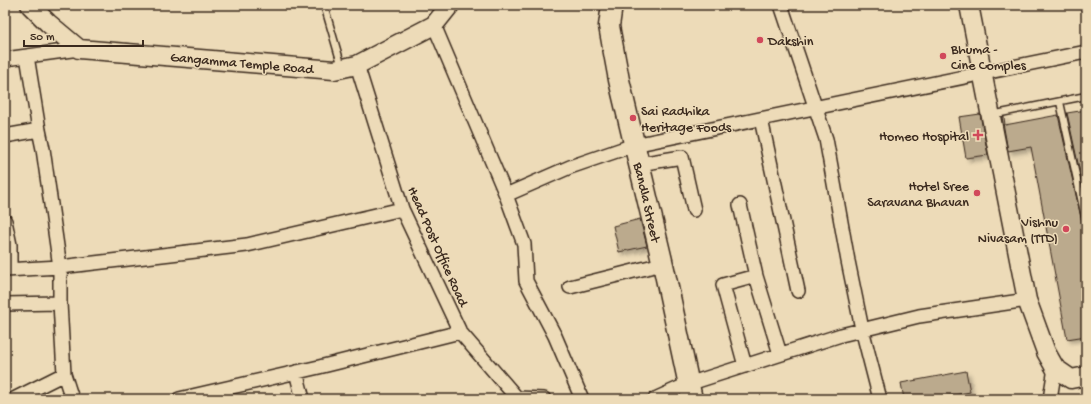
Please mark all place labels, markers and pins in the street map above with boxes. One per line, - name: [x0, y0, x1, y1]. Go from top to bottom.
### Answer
- place label: Dakshin: [767, 34, 814, 51]
- marker: Dakshin: [755, 35, 765, 45]
- place label: Bhuma - Cine Comples: [950, 42, 1027, 75]
- marker: Bhuma - Cine Comples: [938, 51, 948, 61]
- place label: Sai Radhika Heritage Foods: [641, 104, 732, 137]
- marker: Sai Radhika Heritage Foods: [628, 113, 638, 123]
- place label: Homeo Hospital: [879, 129, 969, 146]
- marker: Homeo Hospital: [972, 129, 984, 141]
- place label: Hotel Sree Saravana Bhavan: [867, 179, 970, 212]
- marker: Hotel Sree Saravana Bhavan: [972, 188, 982, 198]
- place label: Vishnu Nivasam (TTD): [978, 215, 1058, 248]
- marker: Vishnu Nivasam (TTD): [1061, 224, 1071, 234]

